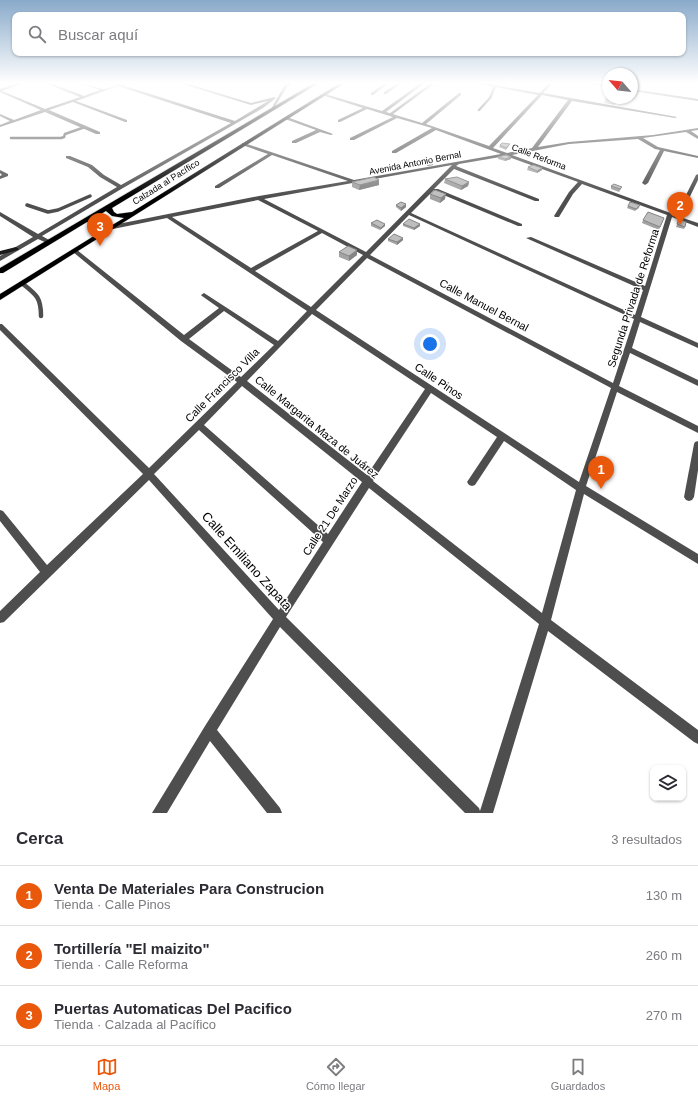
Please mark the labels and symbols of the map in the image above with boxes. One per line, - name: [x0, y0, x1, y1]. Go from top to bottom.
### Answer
- north arrow: [602, 68, 638, 104]
- street label: Calle Reforma: [510, 142, 568, 172]
- street label: Avenida Antonio Bernal: [368, 149, 462, 177]
- street label: Calzada al Pacífico: [131, 157, 201, 207]
- pin: 2: [667, 192, 693, 225]
- pin: 3: [87, 213, 113, 246]
- street label: Segunda Privada de Reforma: [605, 226, 661, 369]
- street label: Calle Manuel Bernal: [437, 276, 531, 334]
- your location: [420, 334, 440, 354]
- street label: Calle Francisco Villa: [183, 345, 262, 424]
- street label: Calle Pinos: [413, 360, 466, 402]
- street label: Calle Margarita Maza de Juárez: [253, 373, 381, 481]
- pin: 1: [588, 456, 614, 489]
- street label: Calle 21 De Marzo: [300, 475, 360, 557]
- street label: Calle Emiliano Zapata: [199, 509, 296, 614]

